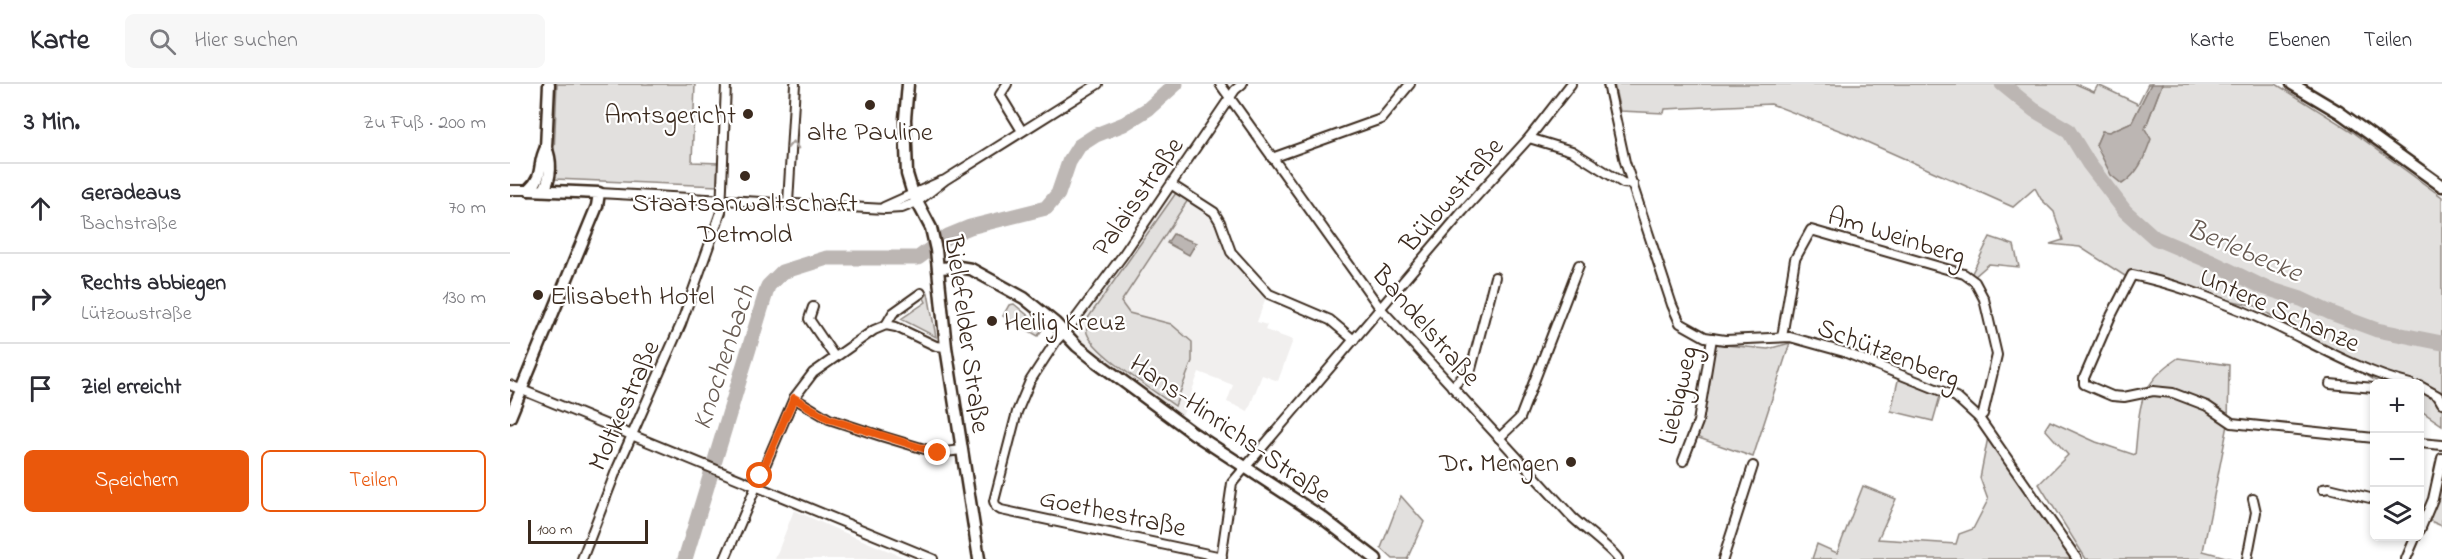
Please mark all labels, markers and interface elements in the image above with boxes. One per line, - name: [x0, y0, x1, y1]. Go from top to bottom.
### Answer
- search box: [125, 14, 545, 68]
- text: Karte: [30, 21, 89, 62]
- icon: search: [146, 25, 179, 58]
- text: Hier suchen: [194, 25, 298, 57]
- text: Karte: [2190, 26, 2234, 56]
- text: Ebenen: [2267, 26, 2330, 56]
- text: Teilen: [2363, 26, 2412, 56]
- place label: Amtsgericht: [604, 97, 736, 136]
- marker: alte Pauline: [863, 98, 877, 112]
- text: 3 Min.: [24, 104, 80, 142]
- marker: Amtsgericht: [741, 107, 755, 121]
- text: Zu Fuß · 200 m: [363, 109, 486, 138]
- place label: alte Pauline: [807, 114, 934, 153]
- street label: Palaisstraße: [1083, 129, 1195, 265]
- street label: Bülowstraße: [1391, 129, 1515, 263]
- one-way arrow: [786, 141, 799, 150]
- marker: Staatsanwaltschaft Detmold: [738, 169, 752, 183]
- text: Geradeaus: [81, 178, 181, 210]
- place label: Staatsanwaltschaft Detmold: [632, 185, 858, 255]
- icon: ahead: [24, 192, 57, 225]
- text: 70 m: [449, 194, 486, 223]
- street label: Am Weinberg: [1822, 198, 1970, 277]
- text: Bachstraße: [81, 210, 177, 239]
- water label: Berlebecke: [2180, 210, 2309, 295]
- street label: Bielefelder Straße: [932, 232, 999, 436]
- street label: Bandelstraße: [1361, 257, 1490, 397]
- street label: Untere Schanze: [2192, 258, 2366, 364]
- text: Rechts abbiegen: [81, 268, 226, 300]
- place label: Elisabeth Hotel: [550, 278, 715, 317]
- water label: Knochenbach: [683, 280, 768, 436]
- icon: right: [24, 282, 57, 315]
- text: 130 m: [442, 284, 486, 313]
- marker: Elisabeth Hotel: [531, 288, 545, 302]
- text: Lützowstraße: [81, 300, 192, 329]
- place label: Heilig Kreuz: [1004, 304, 1126, 343]
- street label: Schützenberg: [1811, 309, 1965, 399]
- marker: Heilig Kreuz: [985, 314, 999, 328]
- street label: Moltkestraße: [579, 334, 672, 478]
- street label: Liebigweg: [1649, 342, 1710, 449]
- street label: Hans-Hinrichs-Straße: [1121, 346, 1339, 515]
- icon: arrive: [24, 372, 57, 405]
- text: Ziel erreicht: [81, 372, 181, 404]
- map controls: [2370, 379, 2424, 541]
- button: +: [2370, 379, 2424, 433]
- button: −: [2370, 433, 2424, 487]
- route end: [924, 439, 950, 465]
- place label: Dr. Mengen: [1438, 445, 1559, 484]
- button: Speichern: [24, 450, 249, 512]
- button: Teilen: [261, 450, 486, 512]
- marker: Dr. Mengen: [1564, 455, 1578, 469]
- route start: [746, 462, 772, 488]
- street label: Goethestraße: [1036, 480, 1190, 549]
- button: layers: [2370, 487, 2424, 541]
- scale bar: [528, 517, 648, 544]
- text: 100 m: [537, 518, 572, 542]

